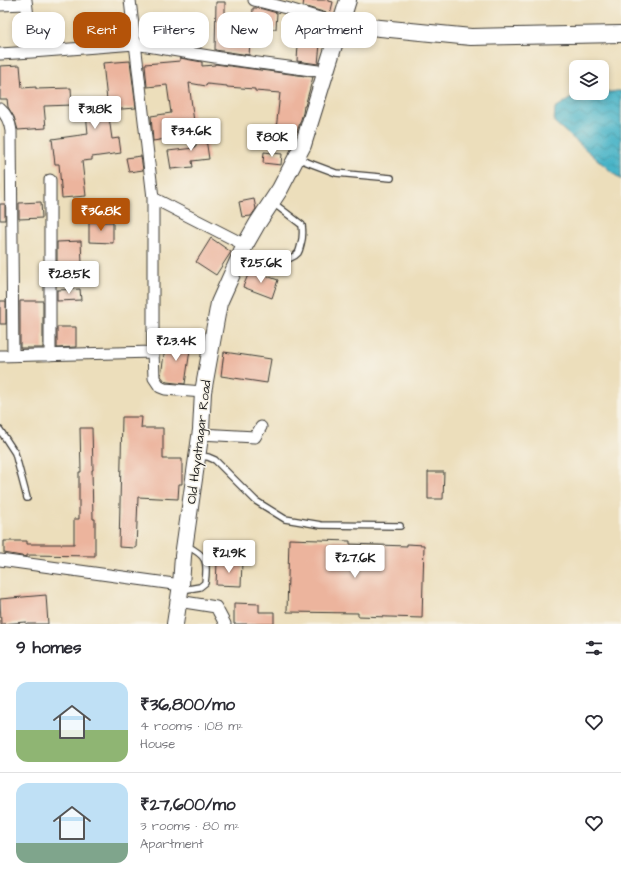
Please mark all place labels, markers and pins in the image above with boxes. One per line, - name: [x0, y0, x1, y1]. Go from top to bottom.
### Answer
- pin: ₹31.8K: [62, 96, 128, 130]
- pin: ₹34.6K: [158, 118, 224, 152]
- pin: ₹80K: [248, 124, 296, 158]
- pin: ₹36.8K: [68, 198, 134, 232]
- pin: ₹25.6K: [228, 250, 294, 284]
- pin: ₹28.5K: [36, 261, 102, 295]
- pin: ₹23.4K: [143, 328, 209, 362]
- pin: ₹21.9K: [196, 540, 262, 574]
- pin: ₹27.6K: [322, 545, 388, 579]

